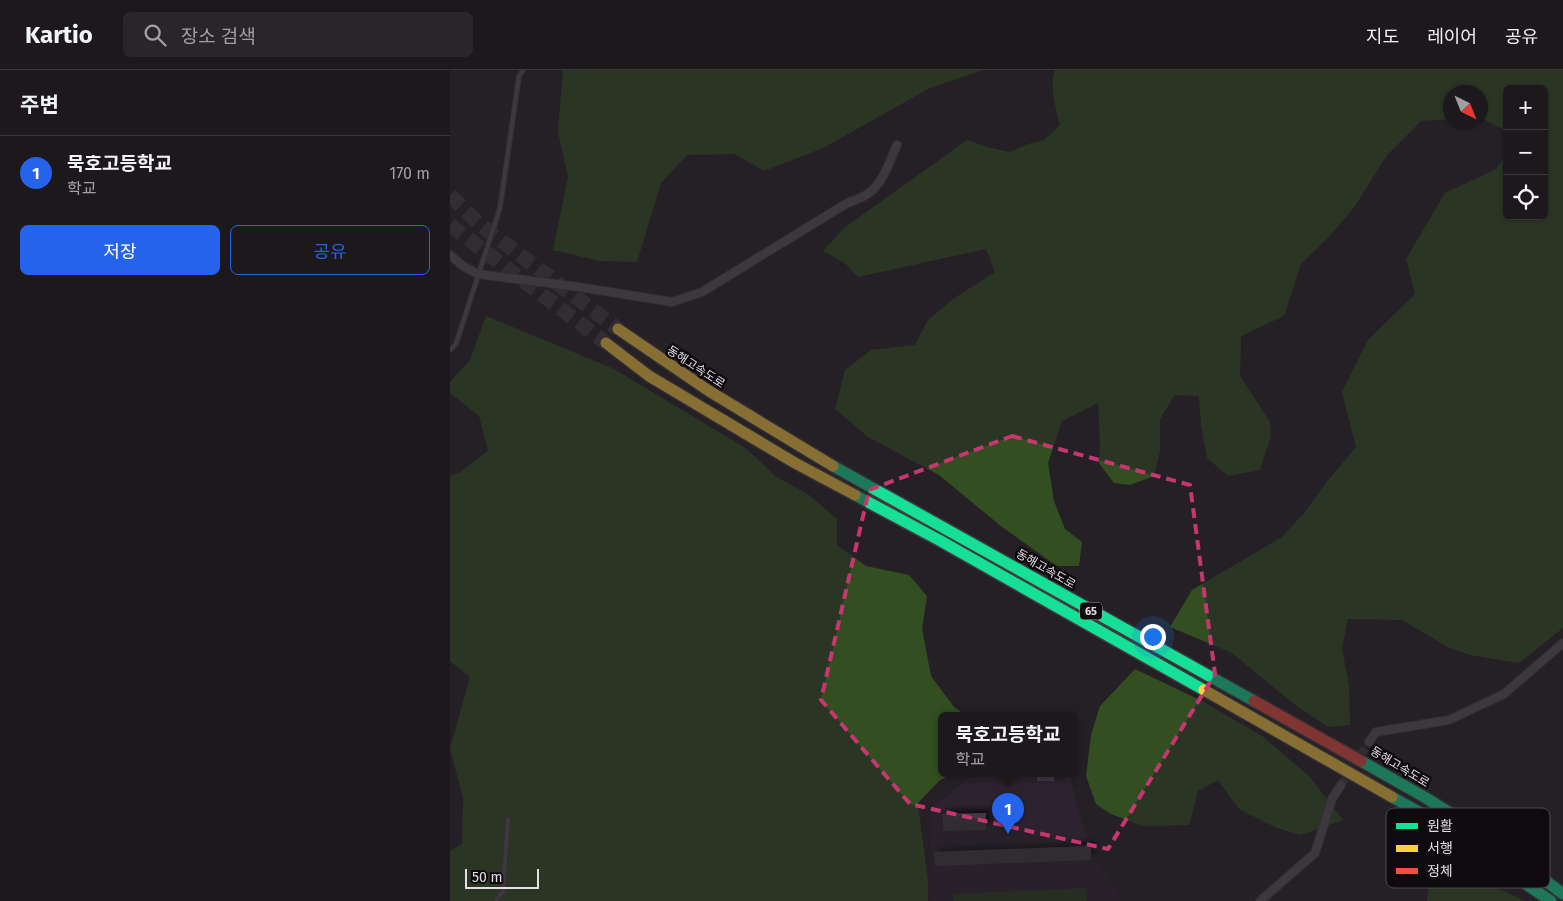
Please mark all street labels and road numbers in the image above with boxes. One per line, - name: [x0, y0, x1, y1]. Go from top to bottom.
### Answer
- street label: 동해고속도로: [664, 343, 728, 391]
- street label: 동해고속도로: [1014, 546, 1078, 592]
- road number: 65: [1080, 602, 1102, 620]
- street label: 동해고속도로: [1368, 744, 1432, 790]

